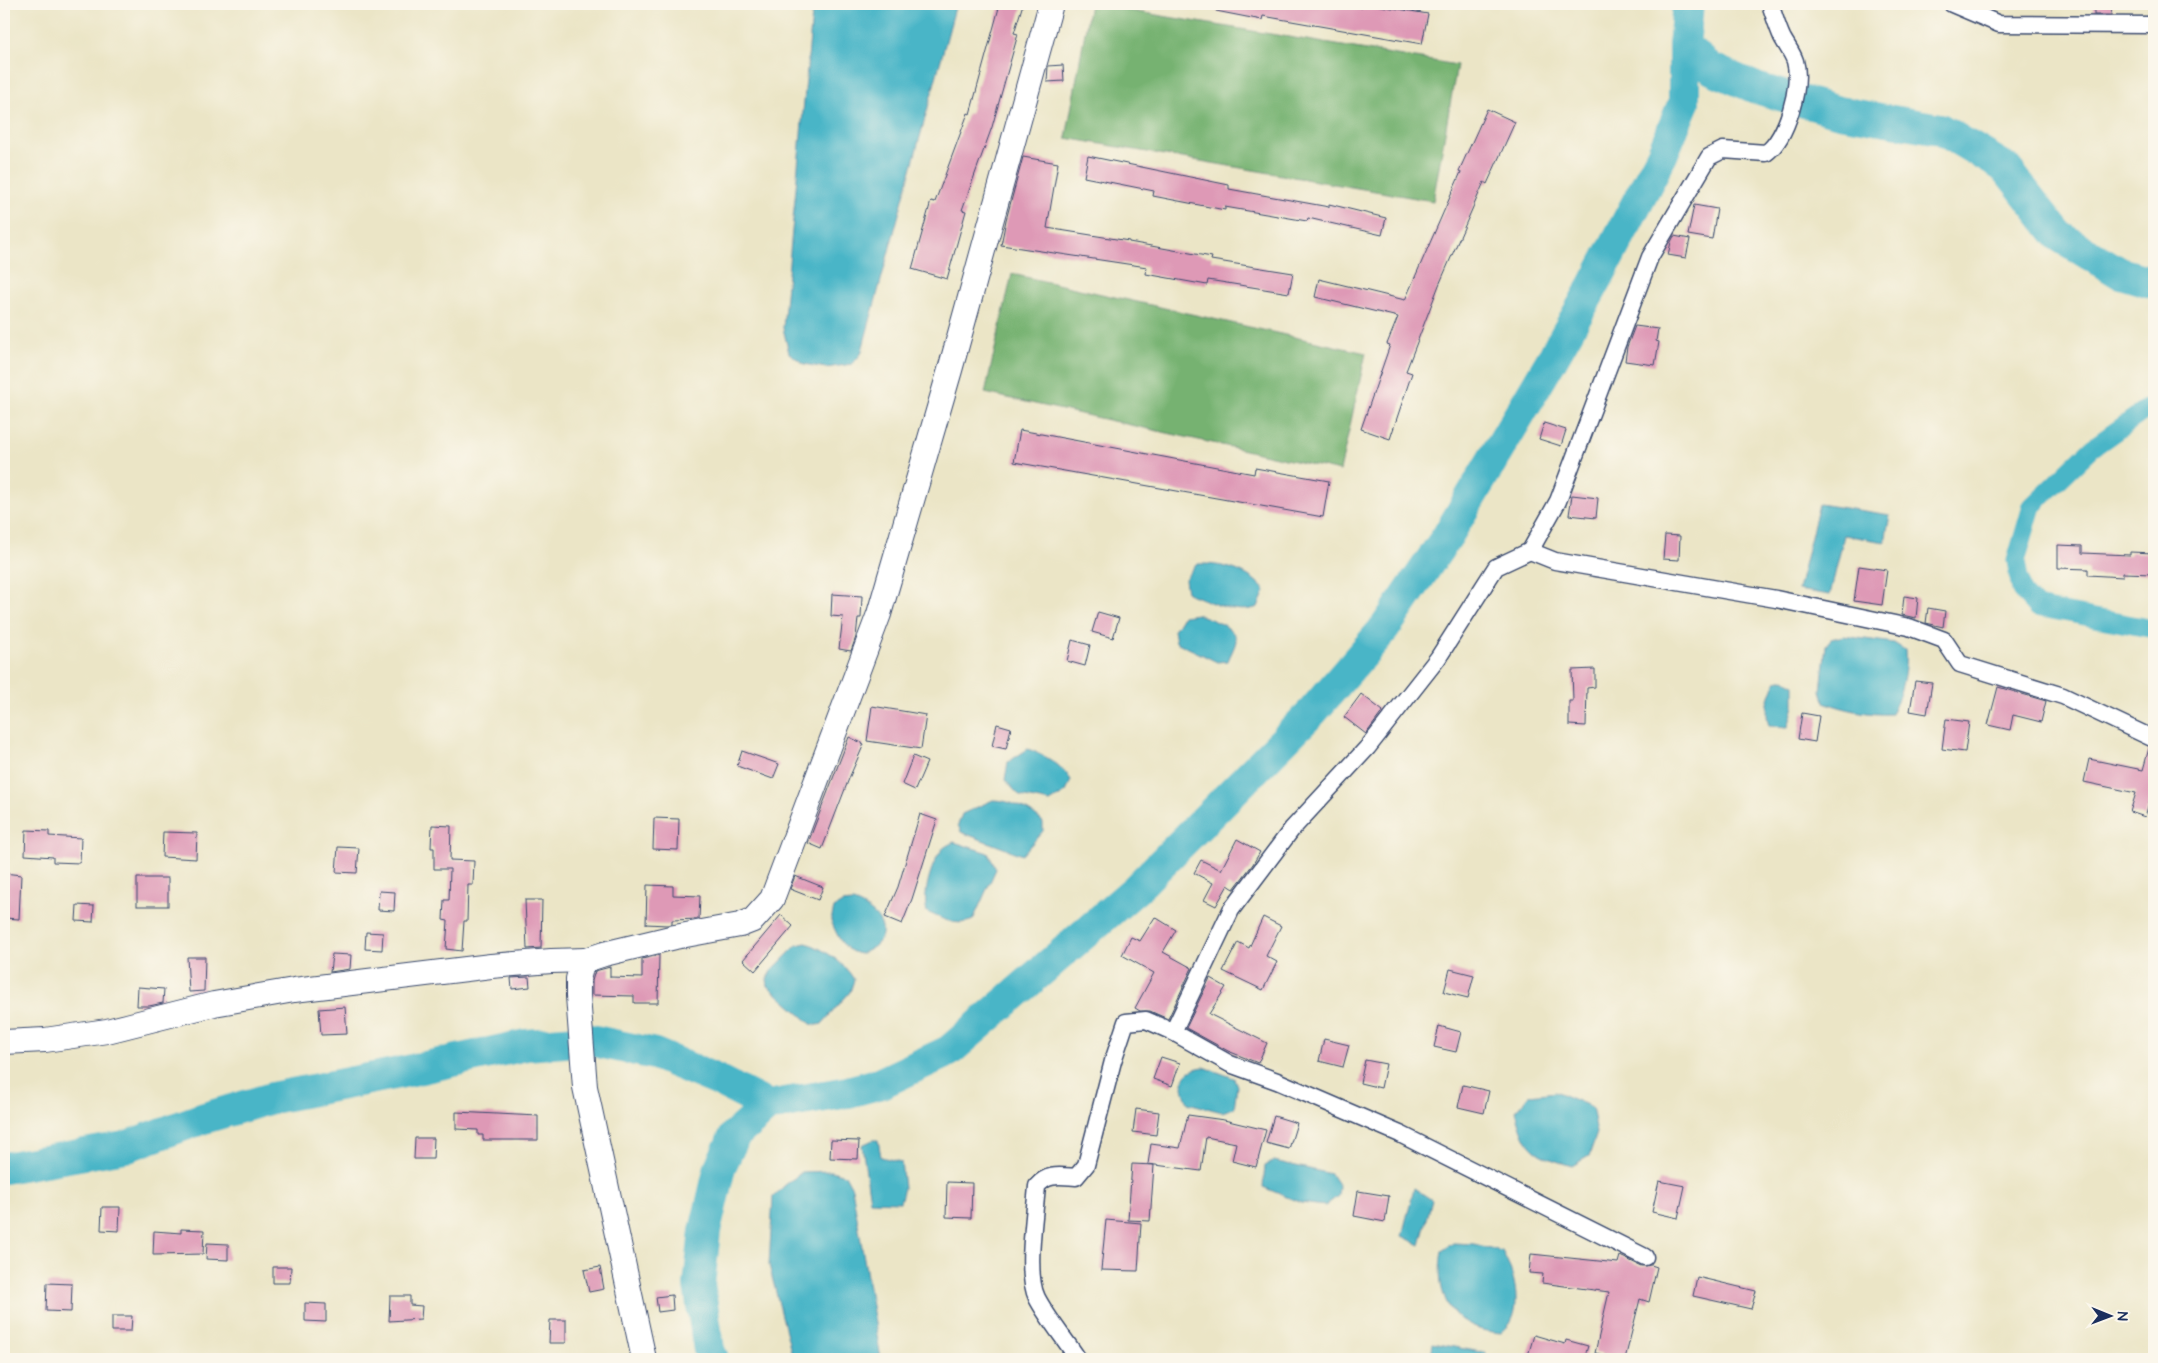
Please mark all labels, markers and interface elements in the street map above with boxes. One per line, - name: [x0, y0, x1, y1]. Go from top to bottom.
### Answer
- north arrow: [2086, 1290, 2136, 1340]
- text: N: [2112, 1312, 2132, 1321]

